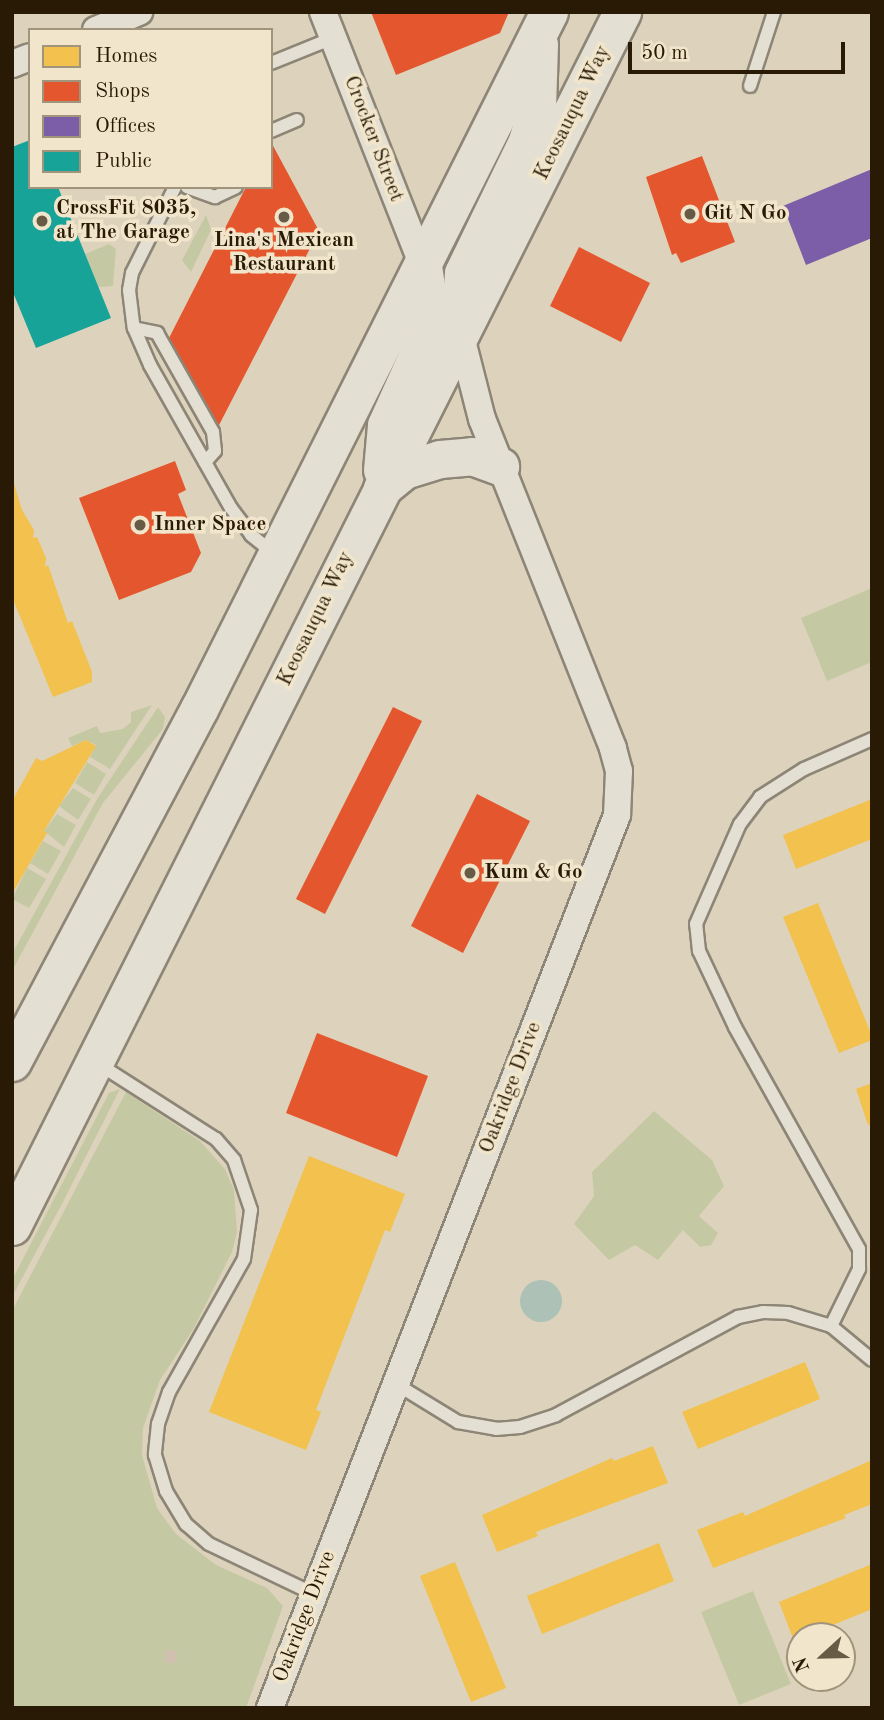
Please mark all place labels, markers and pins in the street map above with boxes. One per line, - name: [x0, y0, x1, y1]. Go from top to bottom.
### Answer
- place label: CrossFit 8035, at The Garage: [56, 196, 196, 246]
- place label: Git N Go: [704, 201, 786, 227]
- marker: Git N Go: [682, 206, 698, 222]
- marker: Lina's Mexican Restaurant: [276, 209, 292, 225]
- marker: CrossFit 8035, at The Garage: [34, 213, 50, 229]
- place label: Lina's Mexican Restaurant: [214, 228, 354, 278]
- place label: Inner Space: [154, 512, 266, 538]
- marker: Inner Space: [132, 517, 148, 533]
- place label: Kum & Go: [484, 860, 582, 886]
- marker: Kum & Go: [462, 865, 478, 881]

